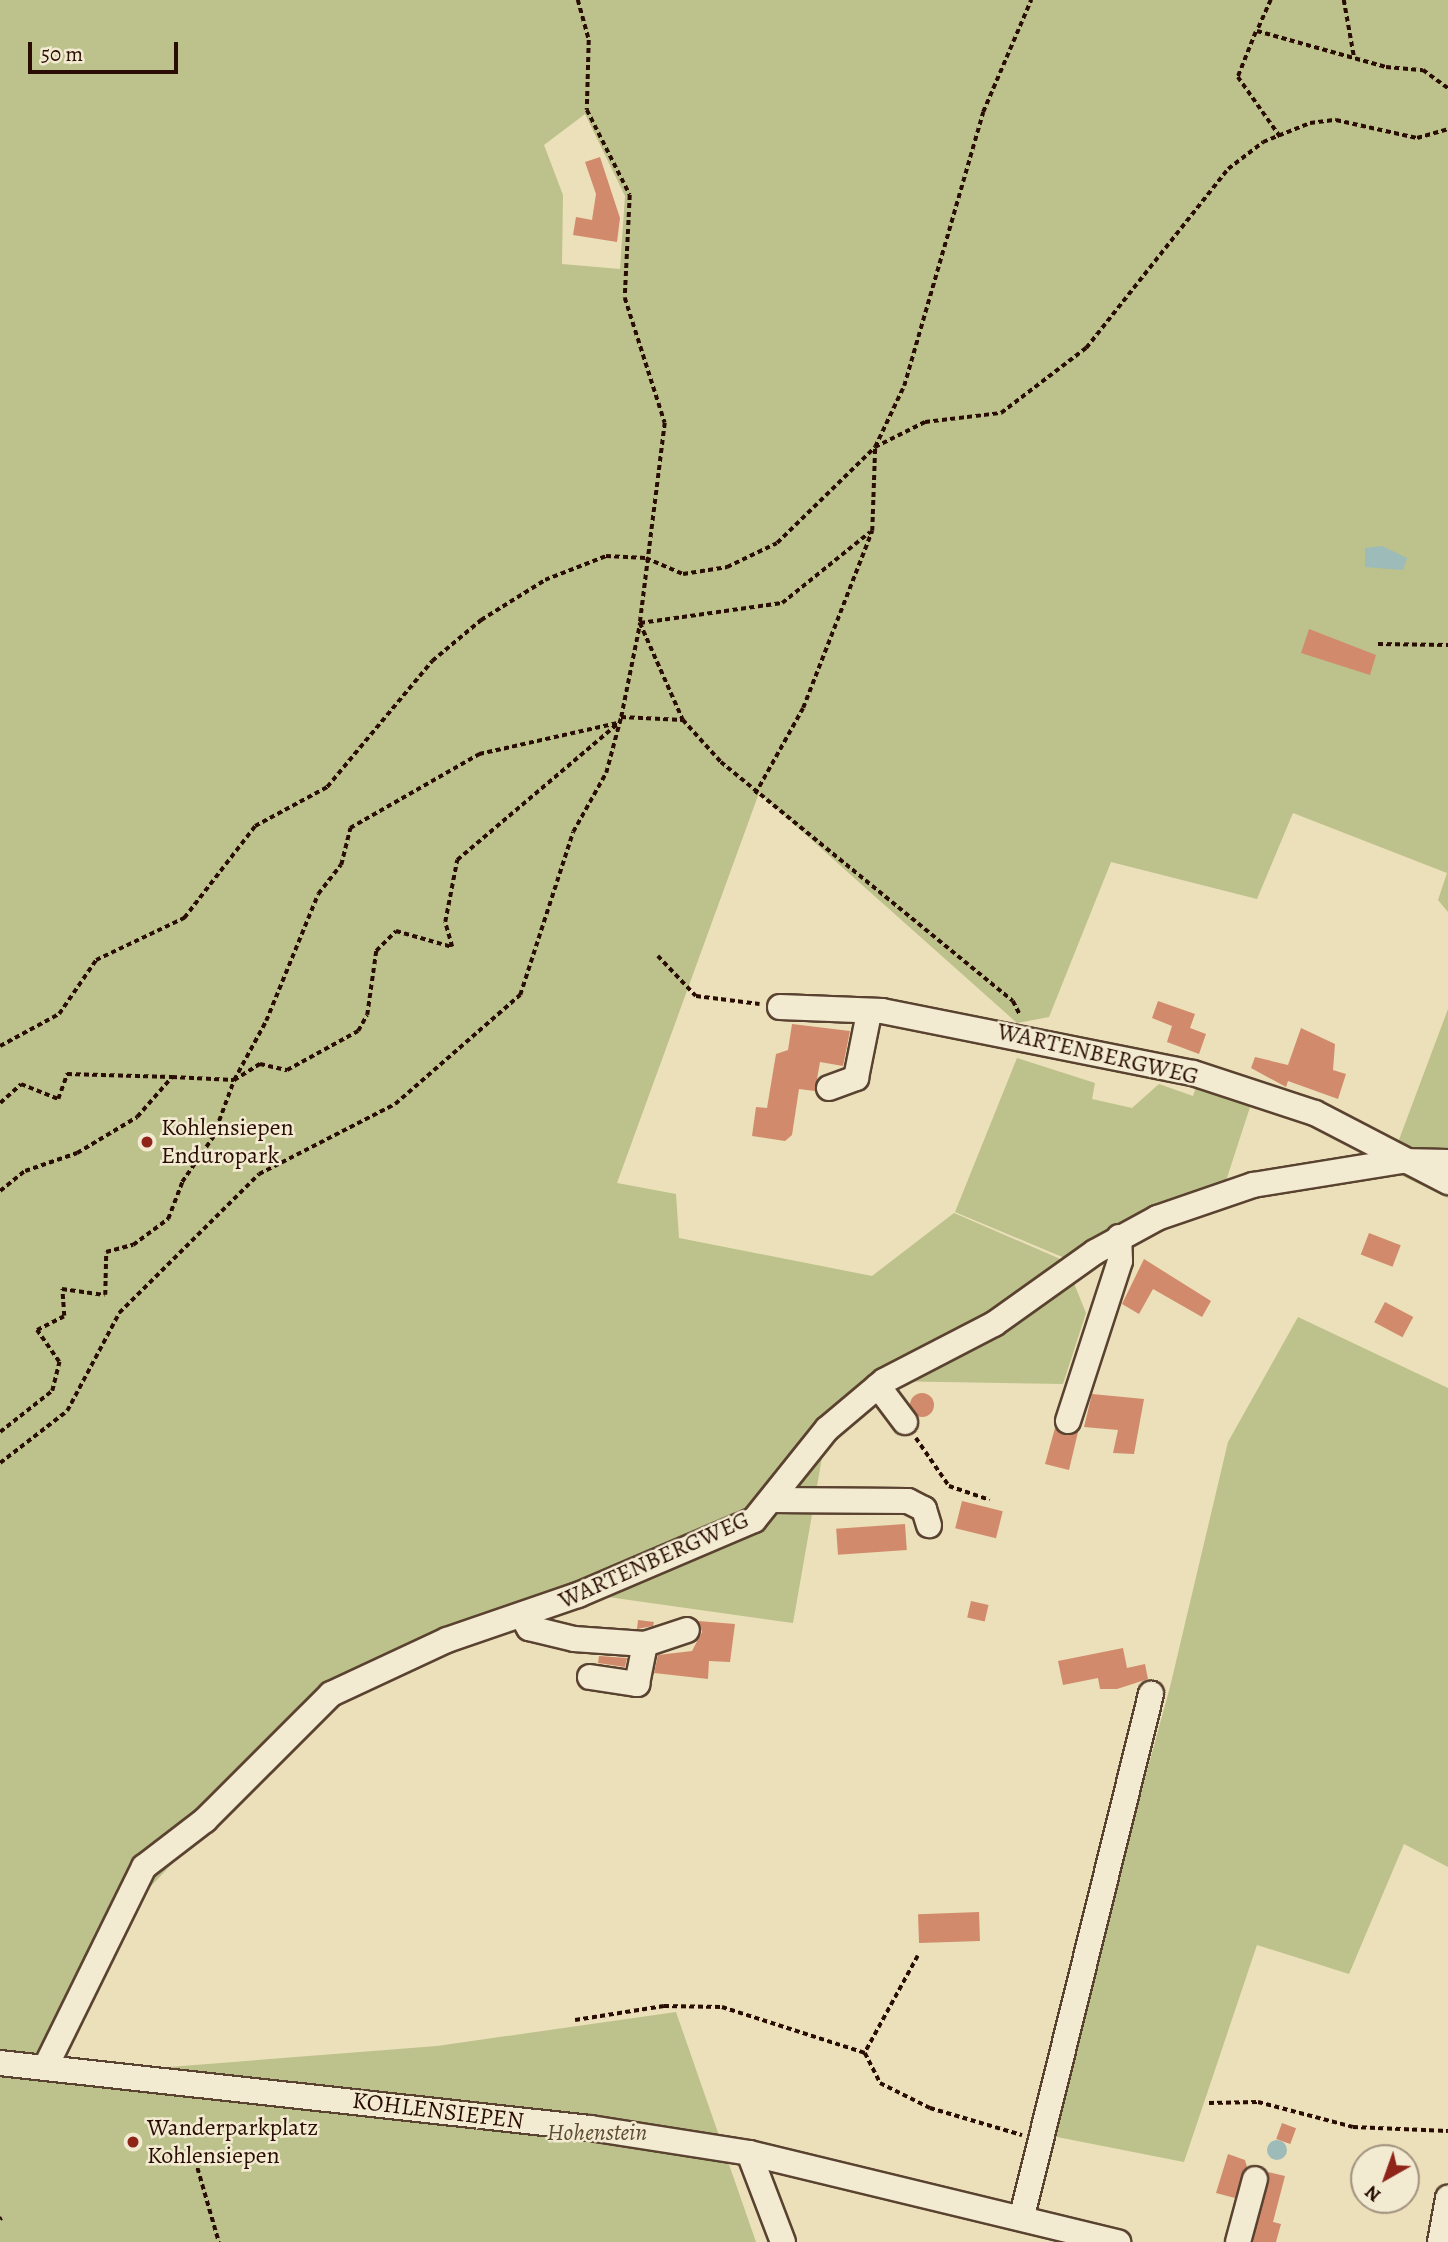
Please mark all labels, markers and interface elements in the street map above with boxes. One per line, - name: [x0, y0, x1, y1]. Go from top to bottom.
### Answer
- scale bar: [32, 28, 182, 72]
- text: 50 m: [41, 40, 83, 68]
- street label: WARTENBERGWEG: [995, 1017, 1201, 1091]
- place label: Kohlensiepen Enduropark: [161, 1114, 294, 1170]
- marker: Kohlensiepen Enduropark: [139, 1134, 155, 1150]
- street label: WARTENBERGWEG: [554, 1505, 754, 1615]
- street label: KOHLENSIEPEN: [351, 2086, 525, 2136]
- place label: Wanderparkplatz Kohlensiepen: [147, 2114, 318, 2170]
- park label: Hohenstein: [547, 2119, 647, 2147]
- marker: Wanderparkplatz Kohlensiepen: [125, 2134, 141, 2150]
- north arrow: [1350, 2144, 1420, 2214]
- text: N: [1359, 2179, 1386, 2208]

